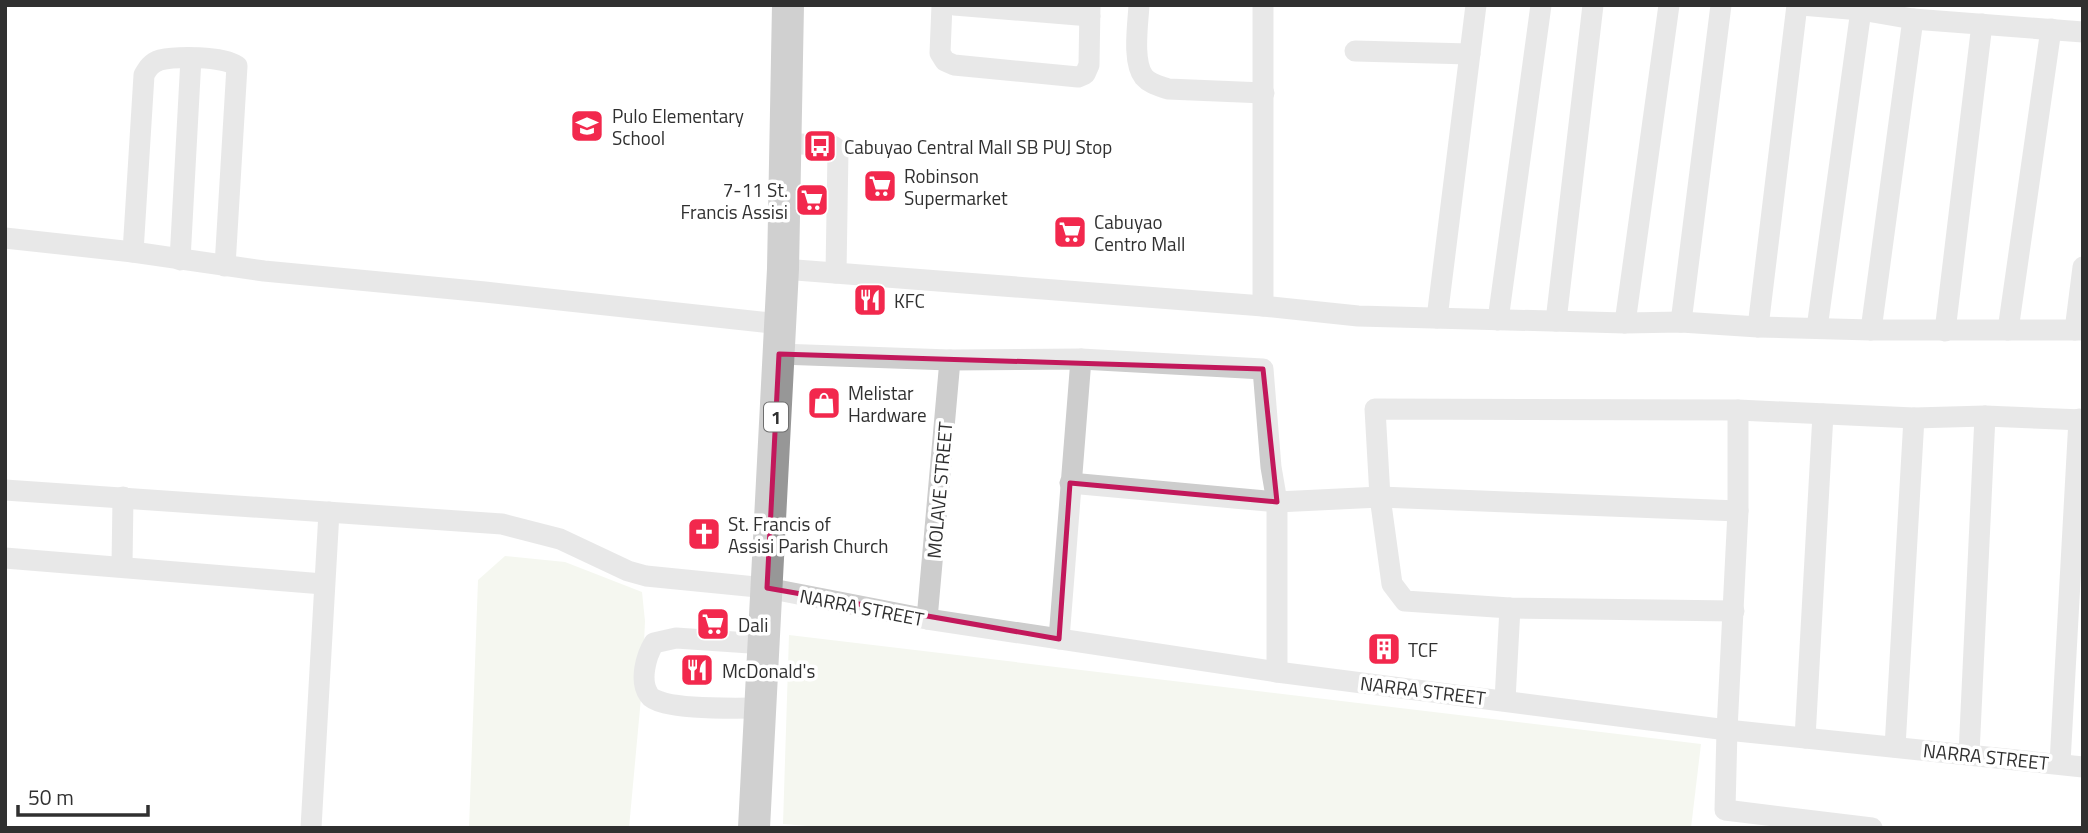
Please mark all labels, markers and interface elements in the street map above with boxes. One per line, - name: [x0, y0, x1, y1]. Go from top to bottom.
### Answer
- place label: Pulo Elementary School: [612, 101, 744, 152]
- school or university icon: Pulo Elementary School: [568, 107, 606, 145]
- bus stop icon: Cabuyao Central Mall SB PUJ Stop: [801, 127, 839, 165]
- place label: Cabuyao Central Mall SB PUJ Stop: [844, 132, 1112, 161]
- place label: Robinson Supermarket: [904, 161, 1008, 212]
- supermarket icon: Robinson Supermarket: [861, 167, 899, 205]
- place label: 7-11 St. Francis Assisi: [680, 175, 788, 226]
- supermarket icon: 7-11 St. Francis Assisi: [793, 181, 831, 219]
- place label: Cabuyao Centro Mall: [1094, 207, 1185, 258]
- supermarket icon: Cabuyao Centro Mall: [1051, 213, 1089, 251]
- restaurant icon: KFC: [851, 281, 889, 319]
- place label: KFC: [894, 286, 925, 315]
- place label: Melistar Hardware: [848, 378, 927, 429]
- shop icon: Melistar Hardware: [805, 384, 843, 422]
- road number: 1: [764, 402, 788, 432]
- street label: MOLAVE STREET: [919, 420, 959, 560]
- place label: St. Francis of Assisi Parish Church: [728, 509, 888, 560]
- church icon: St. Francis of Assisi Parish Church: [685, 515, 723, 553]
- street label: NARRA STREET: [797, 581, 927, 633]
- supermarket icon: Dali: [694, 605, 732, 643]
- place label: Dali: [738, 610, 768, 639]
- building icon: TCF: [1365, 630, 1403, 668]
- place label: TCF: [1408, 635, 1438, 664]
- restaurant icon: McDonald's: [678, 651, 716, 689]
- place label: McDonald's: [722, 656, 815, 685]
- street label: NARRA STREET: [1359, 668, 1487, 712]
- street label: NARRA STREET: [1922, 735, 2050, 777]
- scale bar: [18, 774, 147, 818]
- text: 50 m: [28, 781, 74, 813]

